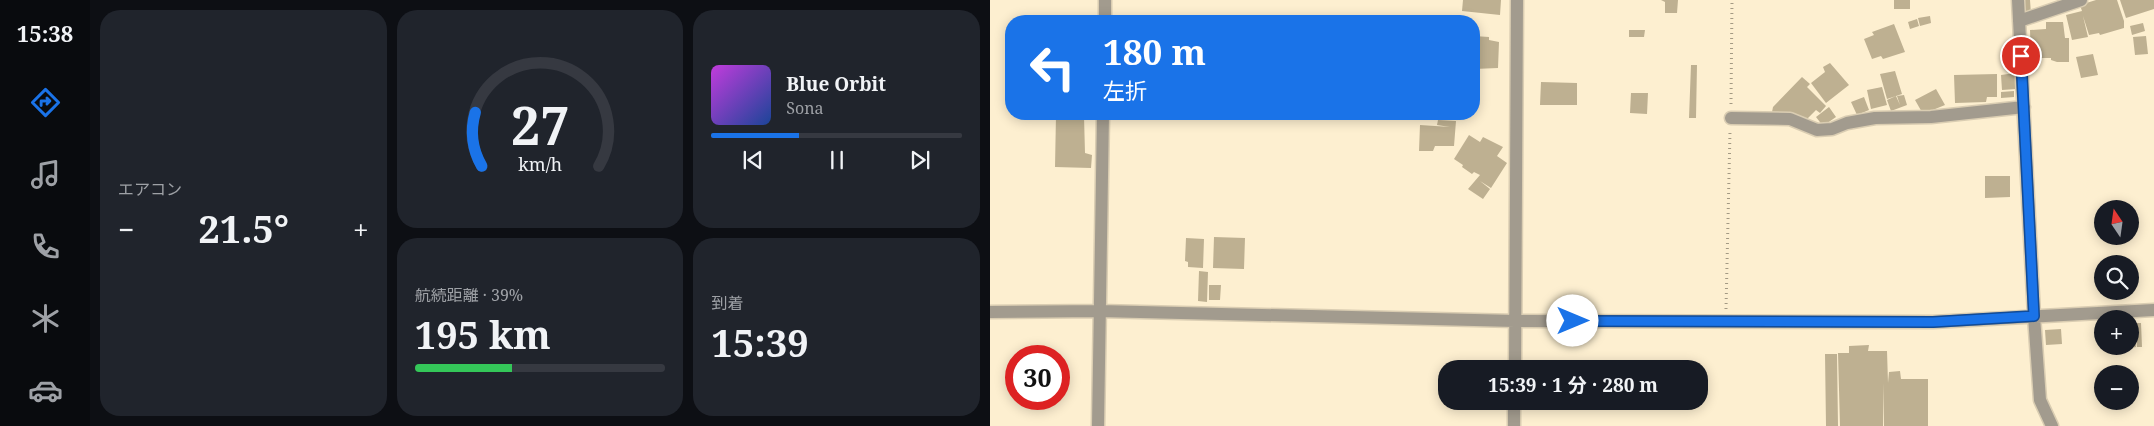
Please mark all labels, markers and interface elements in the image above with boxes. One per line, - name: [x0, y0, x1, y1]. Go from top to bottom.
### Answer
- text: 15:38: [17, 18, 73, 48]
- text: 180 m: [1103, 28, 1206, 75]
- icon: left: [1020, 35, 1085, 100]
- pin: [2000, 35, 2042, 77]
- icon: arrive: [2007, 42, 2035, 70]
- text: Blue Orbit: [786, 71, 886, 97]
- text: 左折: [1103, 75, 1147, 105]
- icon: directions: [28, 85, 63, 120]
- text: 27: [511, 89, 569, 160]
- text: Sona: [786, 97, 824, 119]
- icon: previous: [739, 146, 767, 174]
- icon: pause: [823, 146, 851, 174]
- icon: next: [906, 146, 934, 174]
- text: km/h: [518, 152, 562, 176]
- icon: music: [28, 157, 63, 192]
- text: エアコン: [118, 178, 182, 200]
- north arrow: [2094, 200, 2139, 245]
- map controls: [2094, 200, 2139, 410]
- text: 21.5°: [198, 202, 289, 254]
- text: −: [118, 210, 134, 248]
- text: +: [353, 210, 369, 248]
- icon: phone: [28, 229, 63, 264]
- button: search: [2094, 255, 2139, 300]
- text: 航続距離 · 39%: [415, 284, 523, 306]
- text: 到着: [711, 292, 743, 314]
- position arrow: [1546, 294, 1598, 346]
- icon: climate: [28, 301, 63, 336]
- text: 195 km: [415, 308, 551, 360]
- button: +: [2094, 310, 2139, 355]
- text: 15:39: [711, 316, 809, 368]
- speed limit sign: 30: [1005, 345, 1070, 410]
- button: −: [2094, 365, 2139, 410]
- text: 15:39 · 1 分 · 280 m: [1488, 372, 1658, 398]
- icon: car: [28, 373, 63, 408]

